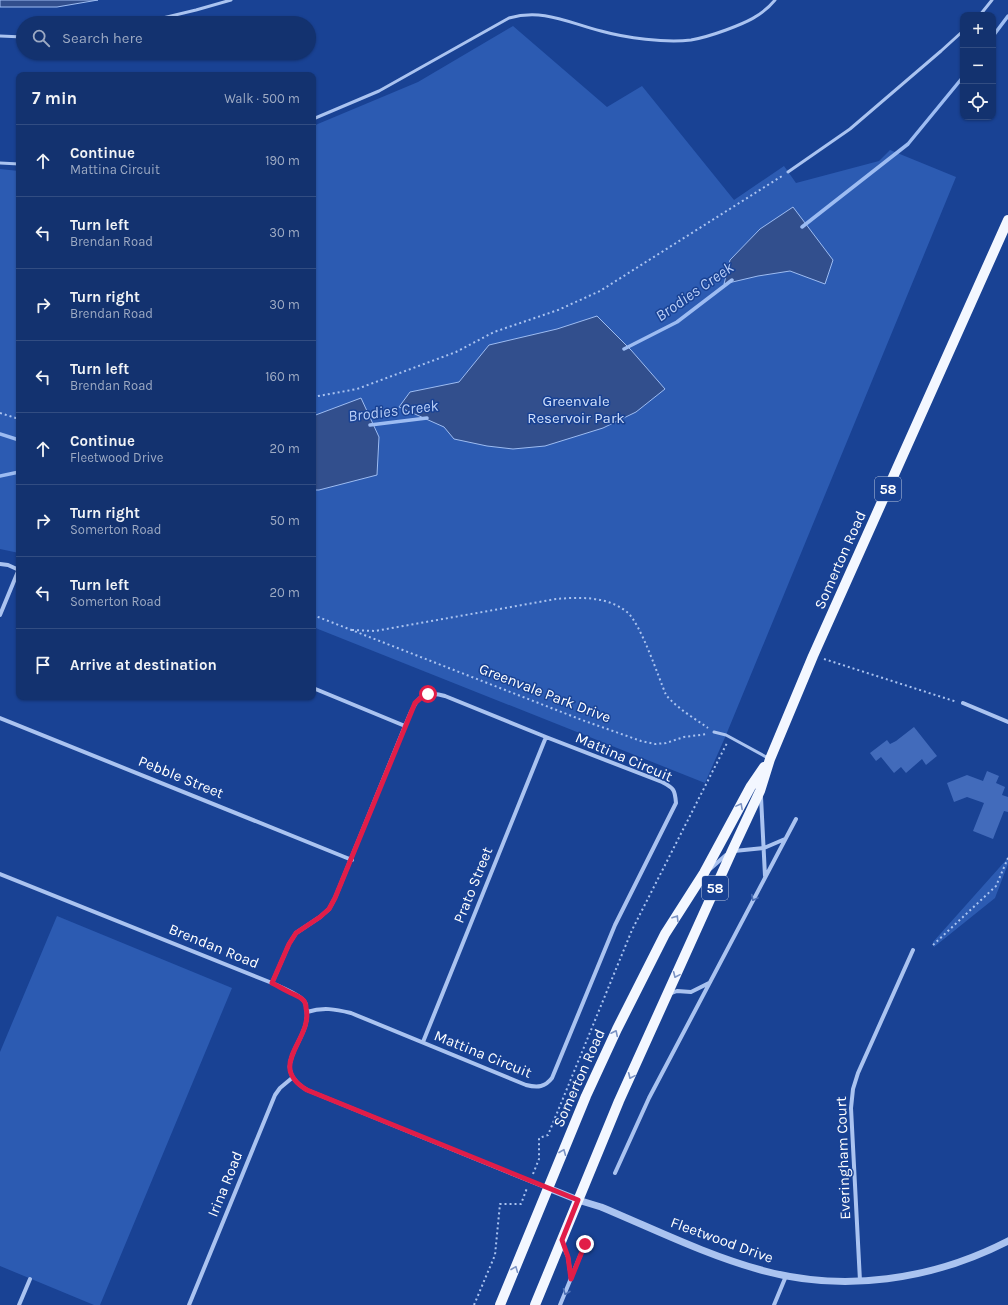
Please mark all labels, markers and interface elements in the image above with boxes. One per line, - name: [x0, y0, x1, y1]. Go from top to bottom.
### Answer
- map controls: [960, 12, 996, 120]
- button: +: [960, 12, 996, 48]
- search box: [16, 16, 316, 60]
- icon: search: [30, 27, 52, 49]
- text: Search here: [62, 29, 143, 47]
- button: −: [960, 48, 996, 84]
- button: locate: [960, 84, 996, 120]
- text: 7 min: [32, 88, 77, 108]
- text: Walk · 500 m: [224, 91, 300, 106]
- text: Continue: [70, 144, 135, 162]
- icon: ahead: [32, 150, 54, 172]
- text: 190 m: [265, 153, 300, 168]
- text: Mattina Circuit: [70, 162, 160, 177]
- text: Turn left: [70, 216, 129, 234]
- icon: left: [32, 222, 54, 244]
- text: 30 m: [269, 225, 300, 240]
- text: Brendan Road: [70, 234, 153, 249]
- water label: Brodies Creek: [652, 257, 738, 325]
- text: Turn right: [70, 288, 140, 306]
- icon: right: [32, 294, 54, 316]
- text: 30 m: [269, 297, 300, 312]
- text: Brendan Road: [70, 306, 153, 321]
- text: Turn left: [70, 360, 129, 378]
- icon: left: [32, 366, 54, 388]
- text: 160 m: [265, 369, 300, 384]
- text: Brendan Road: [70, 378, 153, 393]
- park label: Greenvale Reservoir Park: [527, 392, 625, 427]
- water label: Brodies Creek: [347, 395, 440, 425]
- text: Continue: [70, 432, 135, 450]
- icon: ahead: [32, 438, 54, 460]
- text: 20 m: [270, 441, 300, 456]
- text: Fleetwood Drive: [70, 450, 163, 465]
- road number: 58: [875, 477, 901, 501]
- text: Turn right: [70, 504, 140, 522]
- street label: Somerton Road: [810, 508, 870, 612]
- icon: right: [32, 510, 54, 532]
- text: 50 m: [270, 513, 300, 528]
- text: Somerton Road: [70, 522, 161, 537]
- text: Turn left: [70, 576, 129, 594]
- icon: left: [32, 582, 54, 604]
- text: 20 m: [270, 585, 300, 600]
- text: Somerton Road: [70, 594, 161, 609]
- icon: arrive: [32, 654, 54, 676]
- text: Arrive at destination: [70, 656, 217, 674]
- street label: Greenvale Park Drive: [476, 660, 614, 726]
- route start: [419, 685, 437, 703]
- street label: Mattina Circuit: [573, 728, 676, 786]
- street label: Pebble Street: [136, 752, 227, 802]
- one-way arrow: [736, 802, 743, 810]
- street label: Prato Street: [450, 844, 497, 926]
- road number: 58: [702, 876, 728, 900]
- one-way arrow: [751, 894, 759, 901]
- one-way arrow: [671, 915, 678, 922]
- street label: Brendan Road: [166, 920, 262, 972]
- one-way arrow: [673, 971, 681, 978]
- street label: Mattina Circuit: [432, 1026, 535, 1082]
- street label: Somerton Road: [549, 1026, 609, 1130]
- one-way arrow: [610, 1030, 618, 1038]
- one-way arrow: [627, 1073, 635, 1080]
- street label: Everingham Court: [832, 1096, 854, 1220]
- street label: Irina Road: [204, 1148, 246, 1220]
- one-way arrow: [558, 1149, 566, 1156]
- street label: Fleetwood Drive: [668, 1213, 776, 1267]
- route end: [576, 1235, 594, 1253]
- one-way arrow: [510, 1265, 518, 1272]
- one-way arrow: [562, 1288, 570, 1295]

